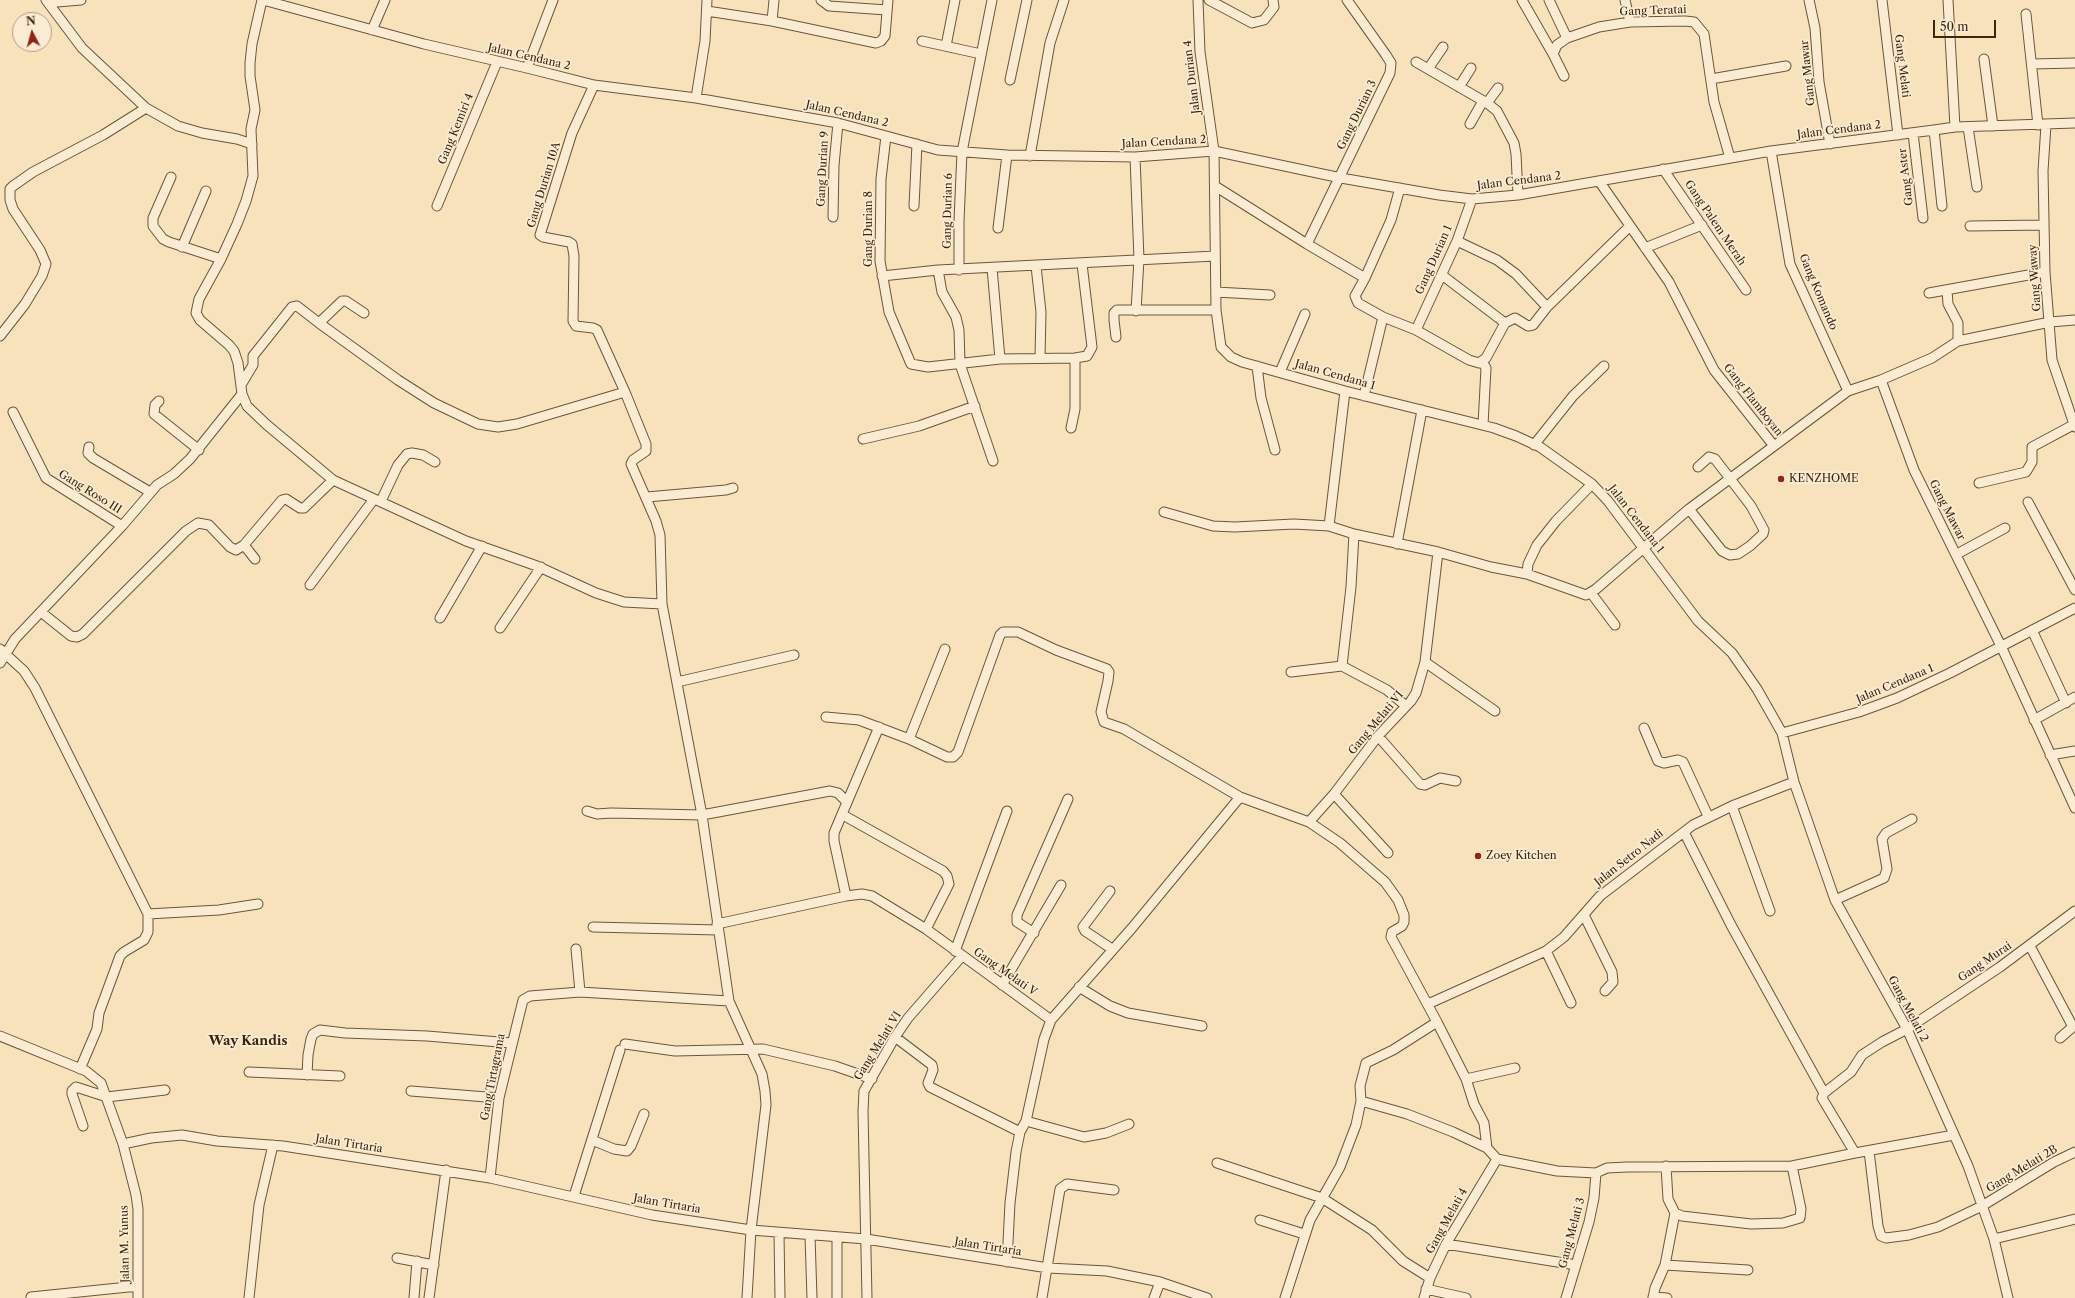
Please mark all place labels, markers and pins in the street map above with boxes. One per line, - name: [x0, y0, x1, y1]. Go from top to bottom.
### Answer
- place label: KENZHOME: [1789, 472, 1859, 486]
- marker: KENZHOME: [1776, 474, 1786, 484]
- place label: Zoey Kitchen: [1486, 849, 1557, 863]
- marker: Zoey Kitchen: [1473, 851, 1483, 861]

